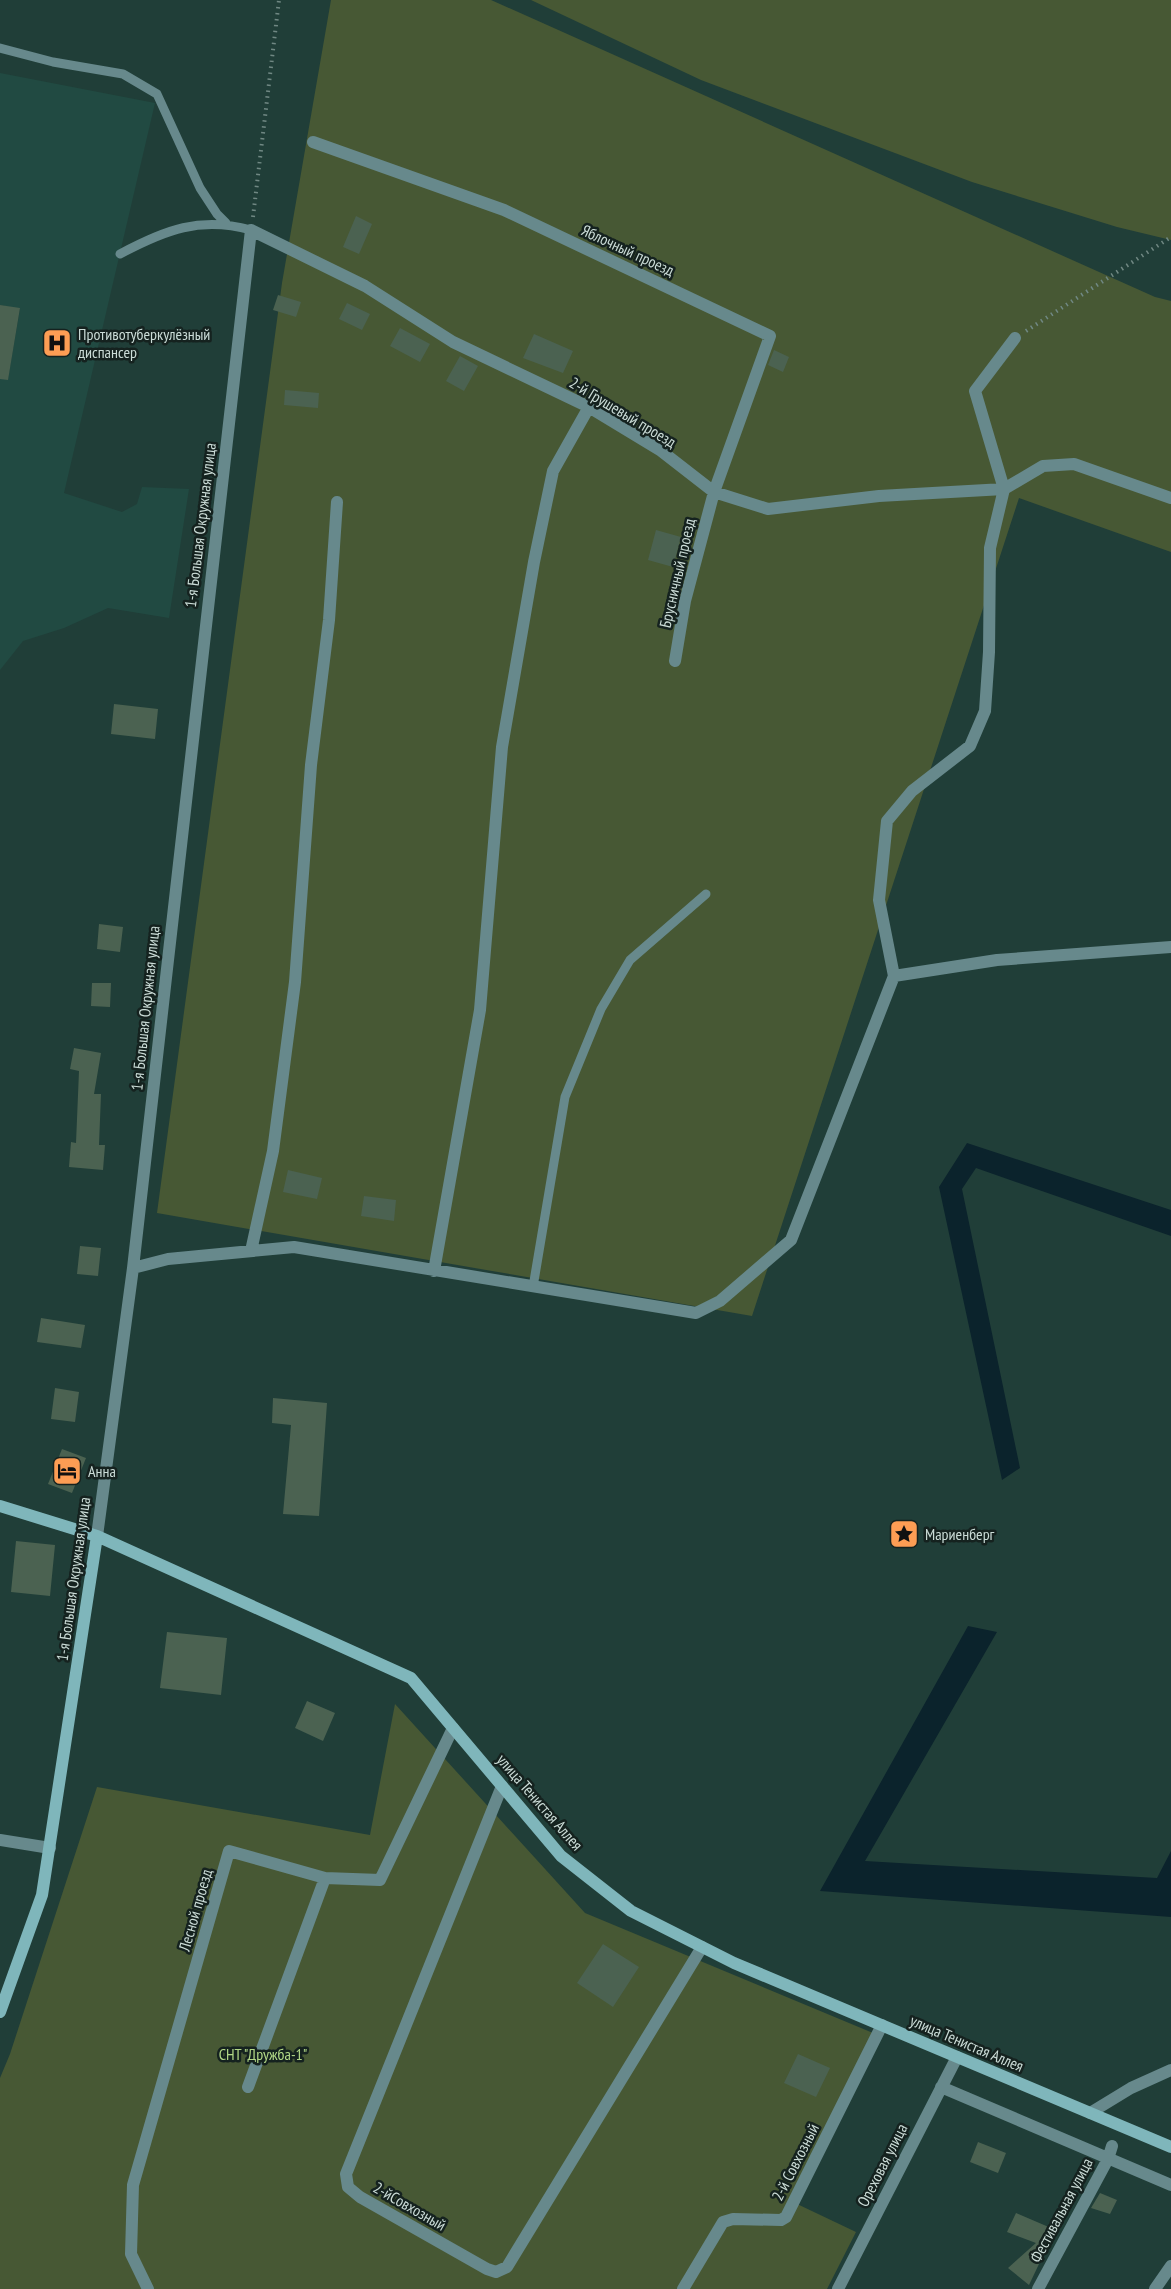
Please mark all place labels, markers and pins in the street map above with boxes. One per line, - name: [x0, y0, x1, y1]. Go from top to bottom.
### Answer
- place label: Противотуберкулёзный диспансер: [78, 324, 210, 362]
- hospital icon: Противотуберкулёзный диспансер: [41, 327, 73, 359]
- hotel icon: Анна: [51, 1455, 83, 1487]
- place label: Анна: [88, 1461, 116, 1481]
- place icon: Мариенберг: [888, 1518, 920, 1550]
- place label: Мариенберг: [925, 1524, 995, 1544]

